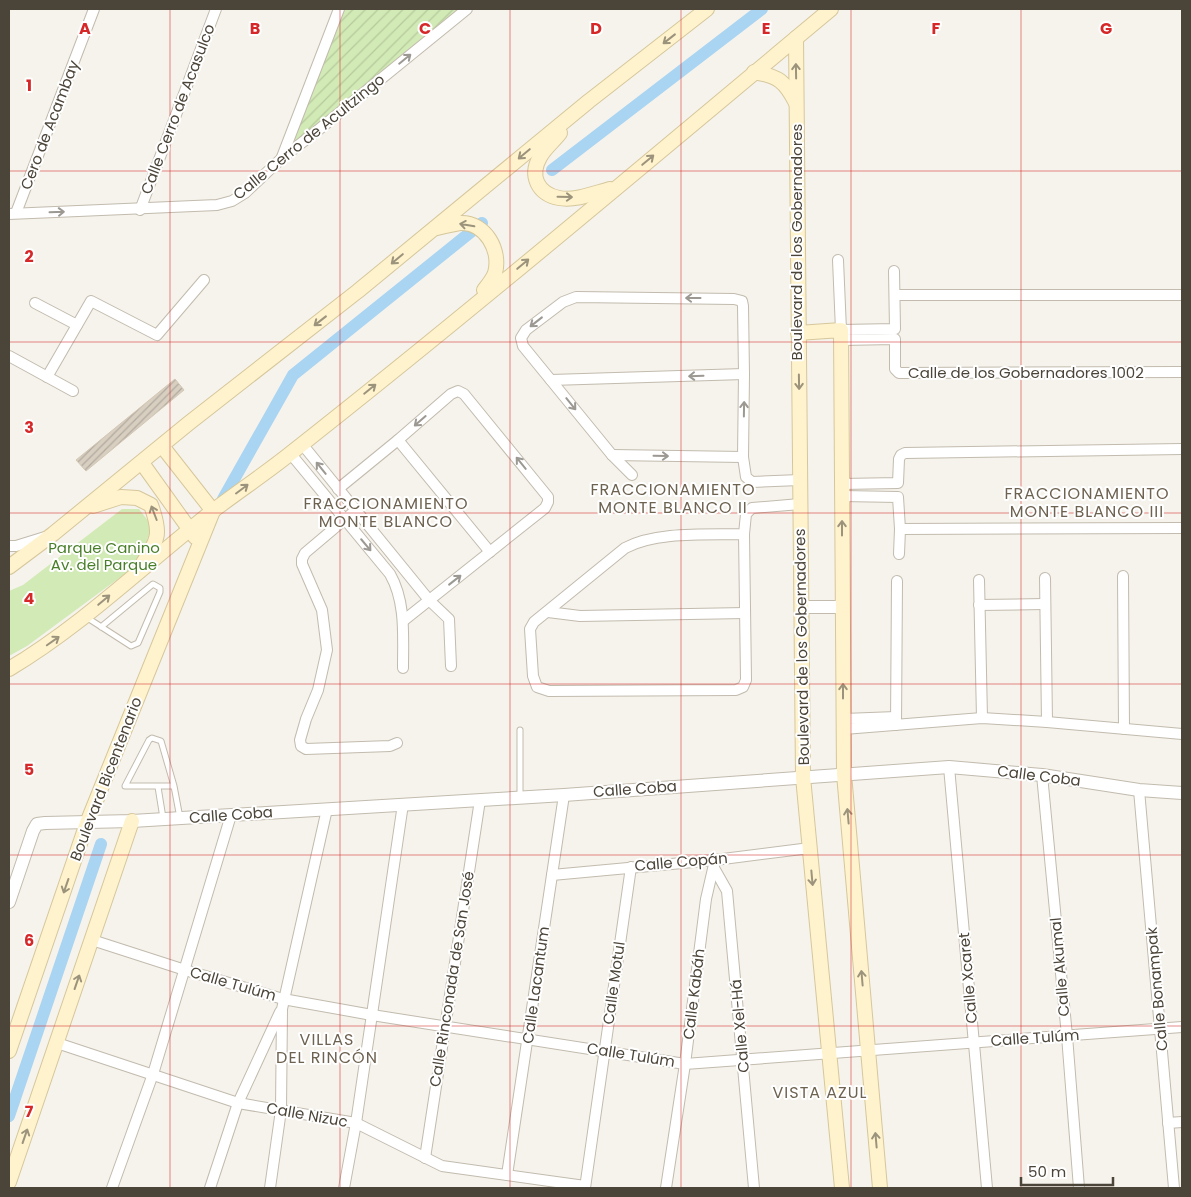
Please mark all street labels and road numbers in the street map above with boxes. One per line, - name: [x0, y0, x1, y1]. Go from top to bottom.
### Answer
- street label: Calle Cerro de Acasulco: [135, 21, 220, 197]
- street label: Cero de Acambay: [15, 57, 84, 193]
- street label: Calle Cerro de Acultzingo: [228, 69, 389, 204]
- street label: Boulevard de los Gobernadores: [786, 123, 807, 360]
- street label: Calle de los Gobernadores 1002: [908, 362, 1144, 383]
- street label: Boulevard de los Gobernadores: [789, 528, 814, 766]
- street label: Boulevard Bicentenario: [65, 694, 147, 864]
- street label: Calle Coba: [996, 760, 1082, 791]
- street label: Calle Coba: [592, 775, 678, 802]
- street label: Calle Coba: [188, 801, 274, 828]
- street label: Calle Copán: [633, 847, 728, 876]
- street label: Calle Rinconada de San José: [424, 870, 479, 1088]
- street label: Calle Akumal: [1045, 917, 1074, 1017]
- street label: Calle Lacantum: [517, 925, 554, 1045]
- street label: Calle Bonampak: [1141, 926, 1172, 1052]
- street label: Calle Xcaret: [953, 932, 982, 1024]
- street label: Calle Motul: [597, 940, 630, 1026]
- street label: Calle Kabáh: [678, 947, 709, 1041]
- street label: Calle Tulúm: [188, 961, 279, 1006]
- street label: Calle Xel-Há: [725, 979, 754, 1074]
- street label: Calle Tulúm: [990, 1024, 1080, 1051]
- street label: Calle Tulúm: [586, 1037, 677, 1072]
- street label: Calle Nizuc: [265, 1097, 349, 1132]

